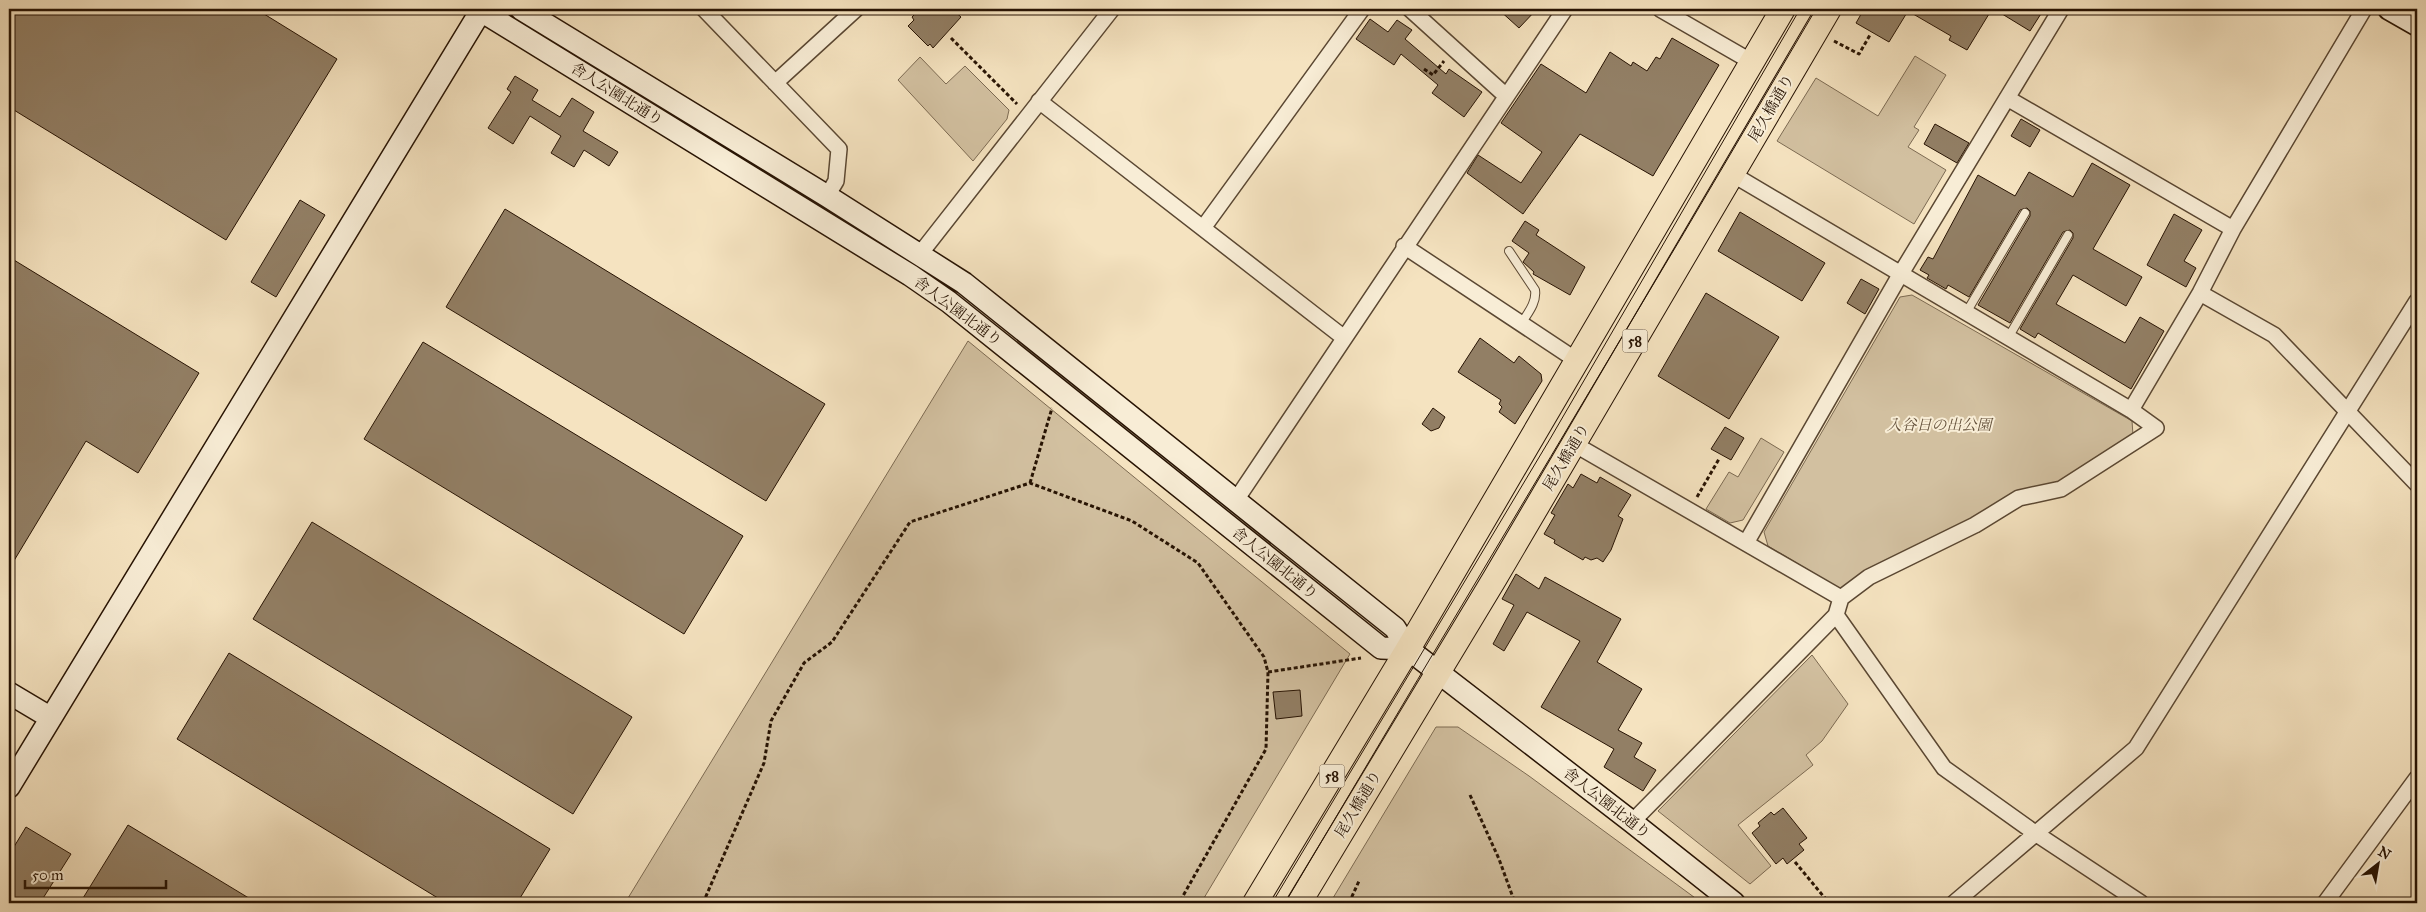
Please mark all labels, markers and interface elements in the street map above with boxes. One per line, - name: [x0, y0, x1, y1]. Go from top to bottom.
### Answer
- street label: 舎人公園北通り: [568, 59, 666, 129]
- street label: 尾久橋通り: [1744, 71, 1798, 145]
- street label: 舎人公園北通り: [911, 272, 1005, 350]
- road number: 58: [1622, 330, 1648, 352]
- park label: 入谷日の出公園: [1886, 416, 1994, 434]
- street label: 尾久橋通り: [1539, 420, 1593, 494]
- street label: 舎人公園北通り: [1229, 523, 1321, 603]
- road number: 58: [1320, 764, 1344, 788]
- street label: 舎人公園北通り: [1560, 764, 1654, 842]
- street label: 尾久橋通り: [1331, 767, 1385, 841]
- north arrow: [2354, 840, 2404, 890]
- text: N: [2375, 843, 2394, 864]
- scale bar: [25, 857, 166, 889]
- text: 50 m: [32, 866, 64, 884]

